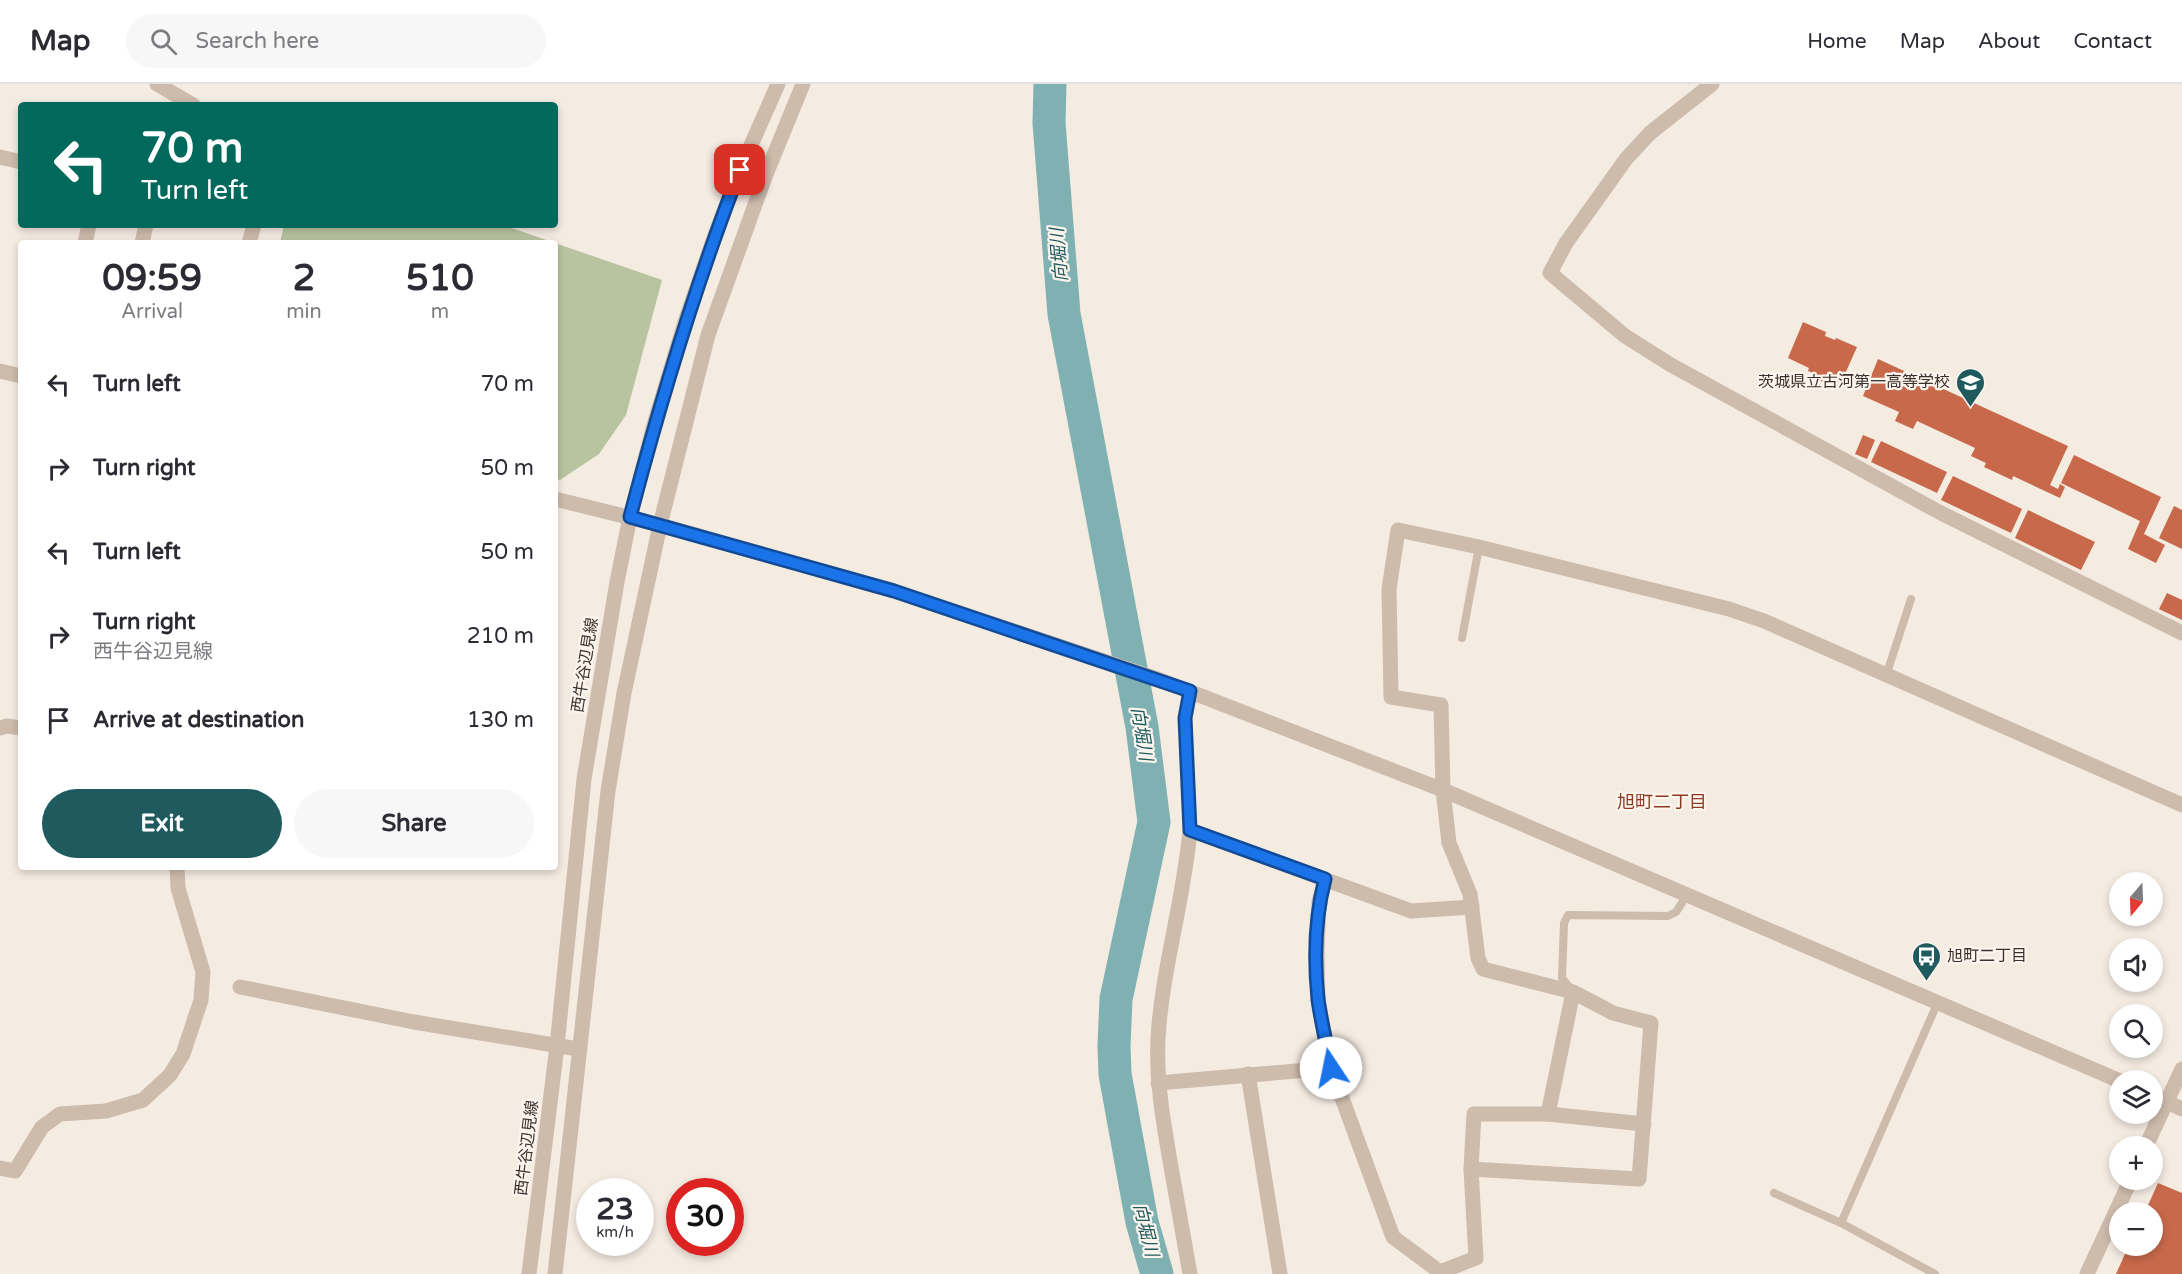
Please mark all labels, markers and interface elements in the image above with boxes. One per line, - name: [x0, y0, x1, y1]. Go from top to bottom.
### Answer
- search box: [126, 14, 546, 68]
- text: Map: [30, 24, 90, 58]
- icon: search: [147, 25, 180, 58]
- text: Search here: [195, 28, 319, 54]
- text: Home: [1807, 29, 1867, 54]
- text: Map: [1900, 29, 1945, 54]
- text: About: [1978, 29, 2040, 54]
- text: Contact: [2073, 29, 2152, 54]
- text: 70 m: [141, 123, 243, 174]
- icon: left: [42, 126, 120, 204]
- pin: [714, 144, 765, 195]
- icon: arrive: [723, 153, 756, 186]
- text: Turn left: [141, 174, 248, 207]
- water label: 向堀川: [1046, 225, 1072, 283]
- text: 09:59: [102, 257, 202, 300]
- text: 2: [293, 257, 315, 300]
- text: 510: [406, 257, 474, 300]
- text: Arrival: [121, 300, 183, 324]
- text: min: [286, 300, 322, 324]
- text: m: [431, 300, 449, 324]
- school or university icon: 茨城県立古河第一高等学校: [1955, 366, 1987, 408]
- icon: left: [42, 368, 75, 401]
- text: Turn left: [93, 371, 181, 397]
- text: 70 m: [480, 371, 534, 397]
- place label: 茨城県立古河第一高等学校: [1758, 372, 1950, 392]
- icon: right: [42, 452, 75, 485]
- text: Turn right: [93, 455, 195, 481]
- text: 50 m: [480, 455, 534, 481]
- icon: left: [42, 536, 75, 569]
- text: Turn left: [93, 539, 181, 565]
- text: 50 m: [480, 539, 534, 565]
- text: Turn right: [93, 609, 195, 635]
- street label: 西牛谷辺見線: [568, 616, 602, 714]
- icon: right: [42, 620, 75, 653]
- text: 210 m: [467, 623, 534, 649]
- text: 西牛谷辺見線: [93, 640, 213, 664]
- icon: arrive: [42, 704, 75, 737]
- water label: 向堀川: [1127, 706, 1157, 764]
- text: Arrive at destination: [93, 707, 304, 733]
- text: 130 m: [467, 707, 534, 733]
- button: Exit: [42, 789, 282, 858]
- button: Share: [294, 789, 534, 858]
- district label: 旭町二丁目: [1617, 791, 1707, 813]
- north arrow: [2109, 872, 2163, 926]
- map controls: [2109, 872, 2163, 1256]
- button: sound: [2109, 938, 2163, 992]
- bus stop icon: 旭町二丁目: [1910, 940, 1942, 982]
- place label: 旭町二丁目: [1947, 946, 2027, 966]
- button: search: [2109, 1004, 2163, 1058]
- position arrow: [1299, 1036, 1363, 1100]
- button: layers: [2109, 1070, 2163, 1124]
- street label: 西牛谷辺見線: [511, 1099, 543, 1197]
- button: +: [2109, 1136, 2163, 1190]
- speed limit sign: 30: [666, 1178, 744, 1256]
- text: 23: [596, 1191, 634, 1228]
- water label: 向堀川: [1129, 1201, 1164, 1261]
- button: −: [2109, 1202, 2163, 1256]
- text: km/h: [596, 1223, 634, 1241]

